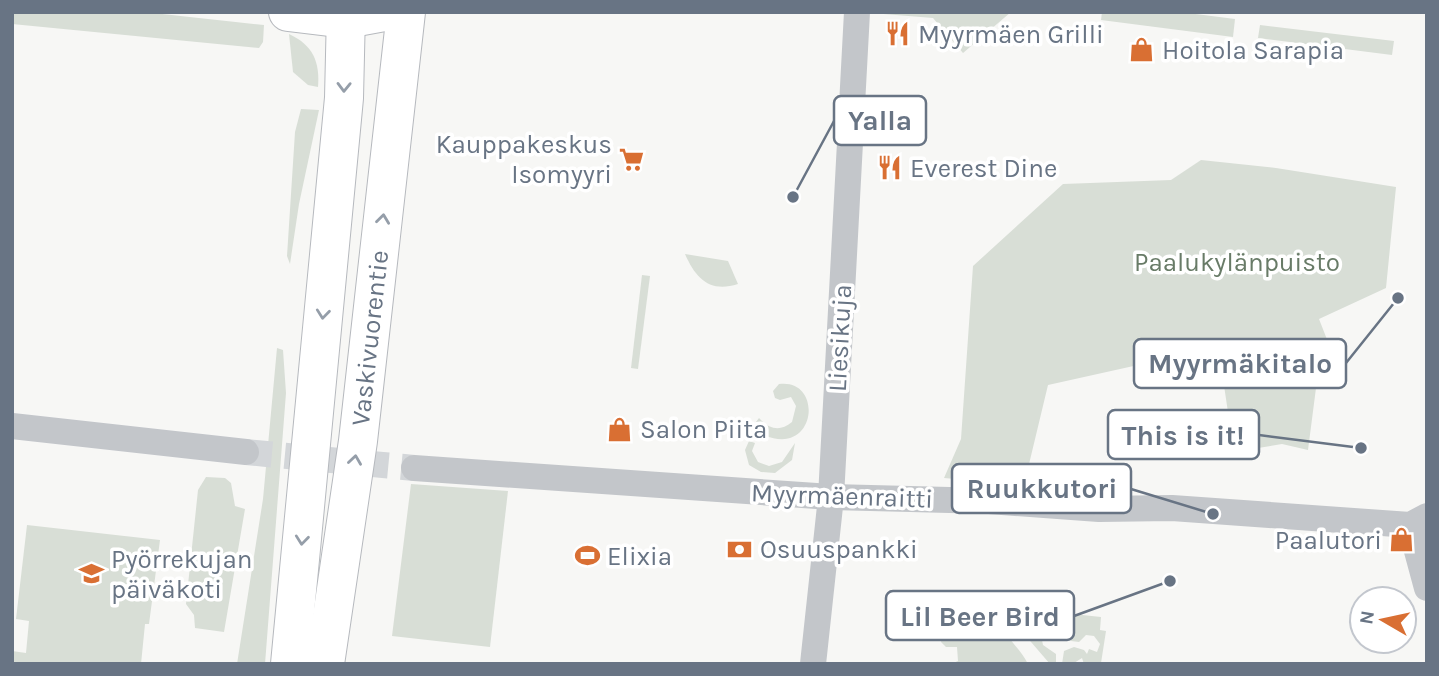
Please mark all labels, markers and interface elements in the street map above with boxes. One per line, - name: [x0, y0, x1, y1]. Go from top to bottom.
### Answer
- place label: Myyrmäen Grilli: [918, 19, 1104, 50]
- restaurant icon: Myyrmäen Grilli: [884, 20, 912, 48]
- place label: Hoitola Sarapia: [1162, 35, 1344, 66]
- shop icon: Hoitola Sarapia: [1128, 36, 1156, 64]
- one-way arrow: [337, 82, 352, 93]
- callout: Yalla: [834, 96, 926, 145]
- text: Yalla: [848, 104, 912, 137]
- place label: Kauppakeskus Isomyyri: [436, 129, 612, 190]
- supermarket icon: Kauppakeskus Isomyyri: [618, 145, 646, 173]
- place label: Everest Dine: [910, 153, 1057, 184]
- restaurant icon: Everest Dine: [876, 154, 904, 182]
- one-way arrow: [375, 213, 390, 224]
- park label: Paalukylänpuisto: [1134, 247, 1340, 278]
- street label: Vaskivuorentie: [344, 249, 395, 428]
- street label: Liesikuja: [822, 283, 858, 393]
- one-way arrow: [316, 308, 331, 320]
- callout: Myyrmäkitalo: [1134, 339, 1346, 388]
- text: Myyrmäkitalo: [1148, 347, 1332, 380]
- callout: This is it!: [1108, 410, 1259, 459]
- place label: Salon Piita: [640, 414, 767, 445]
- shop icon: Salon Piita: [606, 415, 634, 443]
- text: This is it!: [1122, 419, 1244, 452]
- one-way arrow: [347, 455, 362, 466]
- callout: Ruukkutori: [952, 464, 1131, 513]
- text: Ruukkutori: [967, 472, 1117, 505]
- street label: Myyrmäenraitti: [750, 477, 934, 515]
- place label: Paalutori: [1275, 525, 1382, 556]
- shop icon: Paalutori: [1388, 526, 1416, 554]
- one-way arrow: [294, 534, 309, 546]
- place label: Osuuspankki: [760, 534, 918, 565]
- bank icon: Osuuspankki: [726, 535, 754, 563]
- place label: Elixia: [607, 541, 672, 572]
- sports icon: Elixia: [573, 542, 601, 570]
- place label: Pyörrekujan päiväkoti: [111, 544, 252, 605]
- school or university icon: Pyörrekujan päiväkoti: [77, 560, 105, 588]
- north arrow: [1348, 585, 1418, 655]
- callout: Lil Beer Bird: [886, 591, 1074, 640]
- text: Lil Beer Bird: [900, 600, 1060, 633]
- text: N: [1355, 609, 1379, 626]

